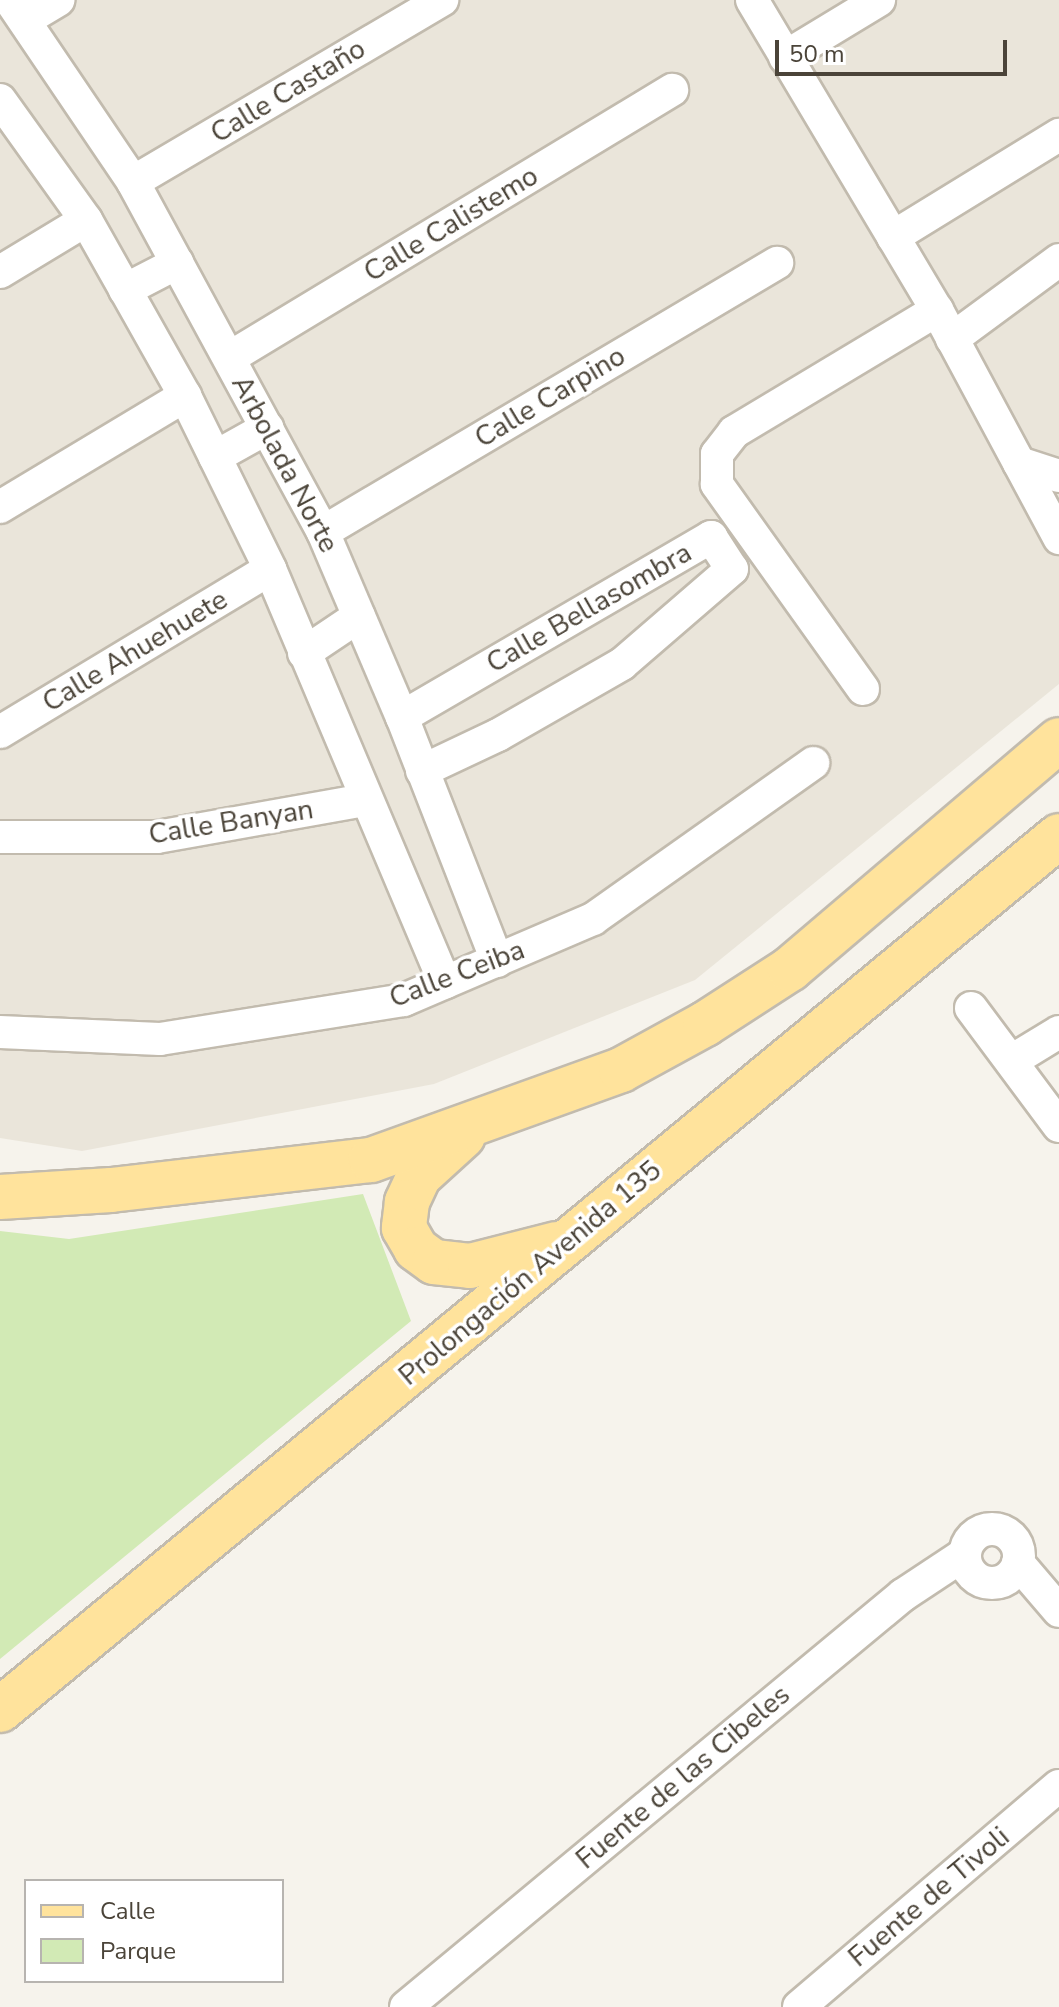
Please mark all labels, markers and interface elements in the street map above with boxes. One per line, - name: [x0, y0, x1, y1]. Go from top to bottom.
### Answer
- scale bar: [779, 24, 1011, 74]
- street label: Calle Castaño: [205, 32, 371, 150]
- text: 50 m: [789, 38, 845, 70]
- street label: Calle Calistemo: [358, 159, 544, 289]
- street label: Calle Carpino: [469, 339, 631, 455]
- street label: Arbolada Norte: [224, 370, 346, 558]
- street label: Calle Bellasombra: [481, 536, 697, 680]
- street label: Calle Ahuehuete: [36, 583, 234, 719]
- street label: Calle Banyan: [146, 792, 316, 852]
- street label: Calle Ceiba: [385, 933, 529, 1015]
- street label: Prolongación Avenida 135: [392, 1153, 668, 1393]
- street label: Fuente de las Cibeles: [569, 1678, 797, 1876]
- street label: Fuente de Tivoli: [842, 1820, 1016, 1974]
- legend: [24, 1879, 284, 1983]
- text: Calle: [100, 1895, 155, 1927]
- text: Parque: [100, 1935, 176, 1967]

